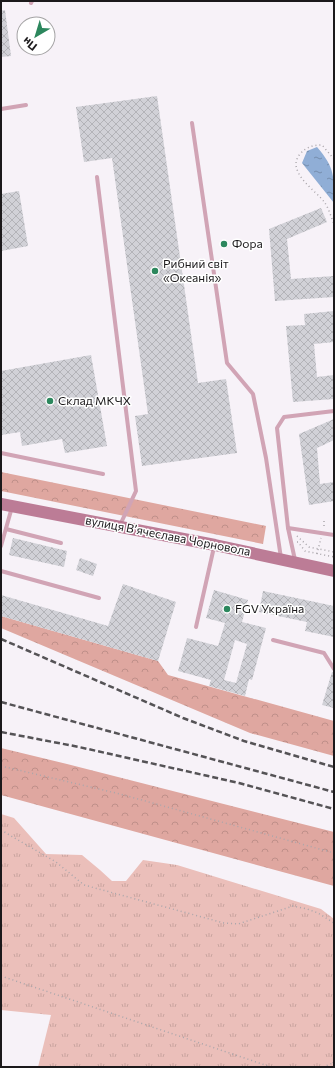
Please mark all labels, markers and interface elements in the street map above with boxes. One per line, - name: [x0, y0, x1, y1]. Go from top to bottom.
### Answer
- north arrow: [16, 16, 56, 56]
- text: Пн: [20, 35, 39, 54]
- place label: Фора: [232, 236, 263, 250]
- marker: Фора: [219, 239, 229, 249]
- place label: Рибний світ «Океанія»: [163, 256, 229, 284]
- marker: Рибний світ «Океанія»: [150, 266, 160, 276]
- place label: Склад МКЧХ: [58, 393, 131, 407]
- marker: Склад МКЧХ: [45, 396, 55, 406]
- street label: вулиця Вʼячеслава Чорновола: [84, 512, 252, 558]
- place label: FGV Україна: [235, 601, 304, 615]
- marker: FGV Україна: [222, 604, 232, 614]

